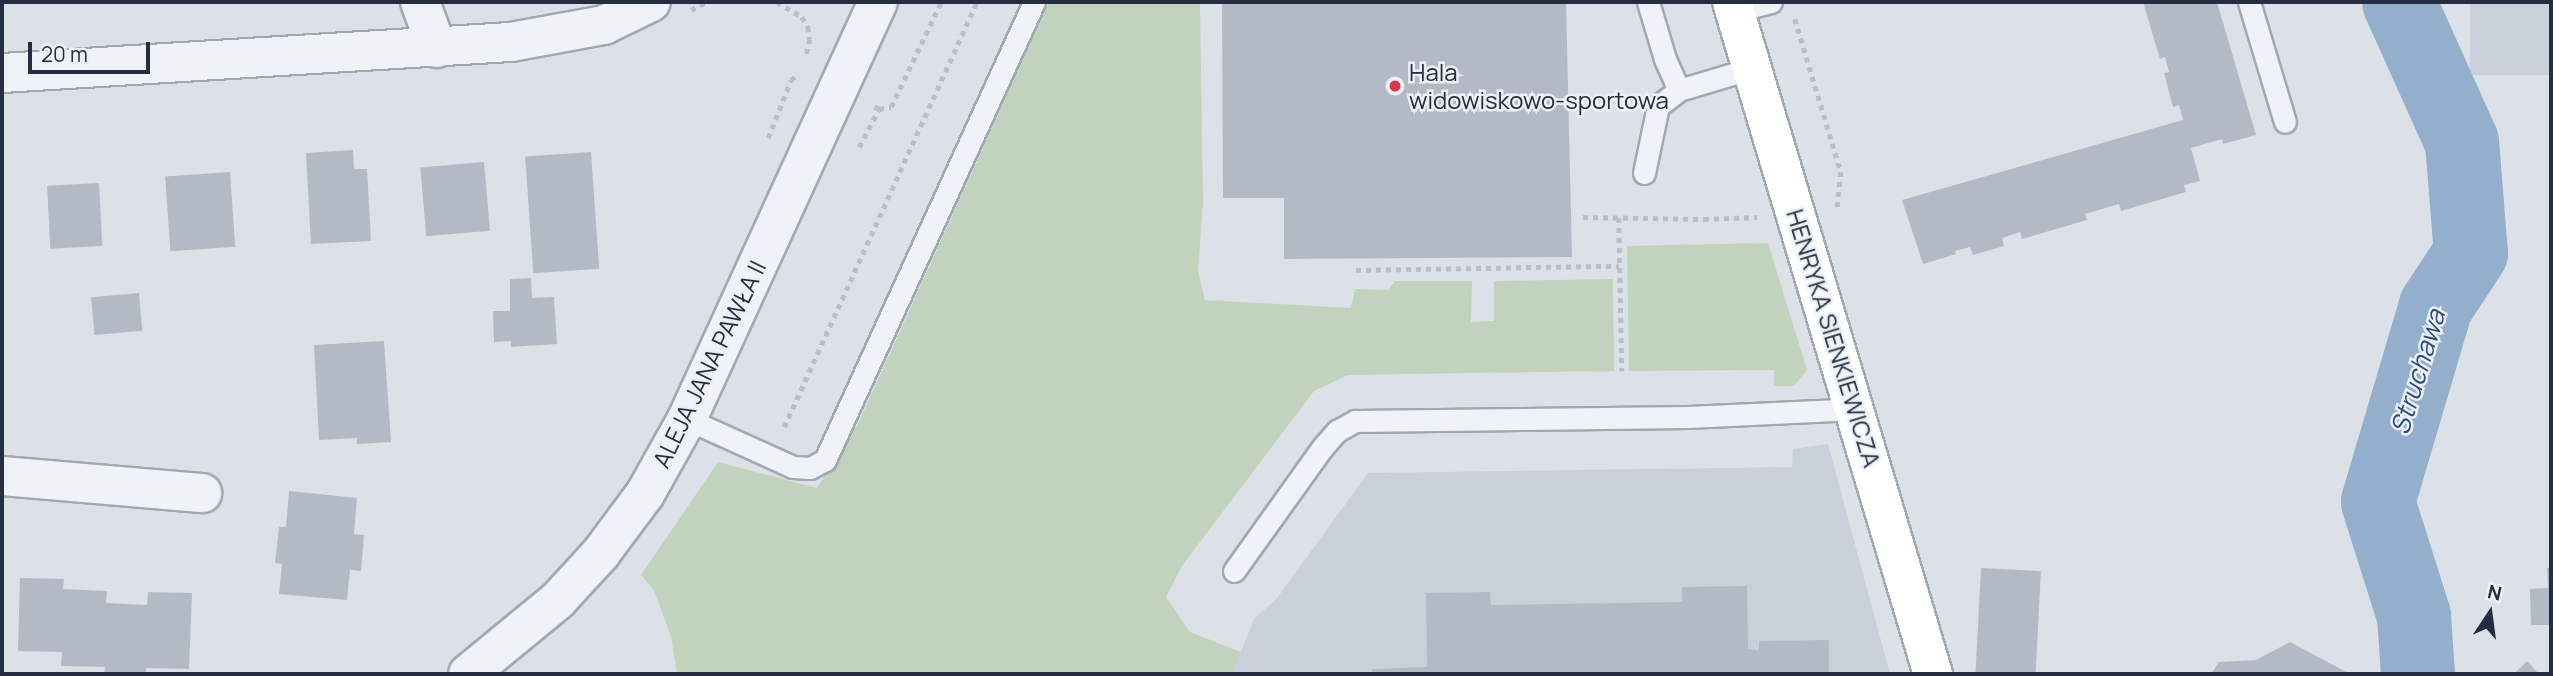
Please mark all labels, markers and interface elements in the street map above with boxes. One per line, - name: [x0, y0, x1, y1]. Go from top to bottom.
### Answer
- scale bar: [32, 28, 154, 72]
- text: 20 m: [41, 40, 88, 68]
- place label: Hala widowiskowo-sportowa: [1409, 58, 1669, 114]
- marker: Hala widowiskowo-sportowa: [1387, 78, 1403, 94]
- street label: HENRYKA SIENKIEWICZA: [1781, 206, 1887, 470]
- street label: ALEJA JANA PAWŁA II: [646, 256, 772, 472]
- water label: Struchawa: [2384, 306, 2452, 438]
- north arrow: [2455, 578, 2525, 648]
- text: N: [2485, 578, 2504, 607]

